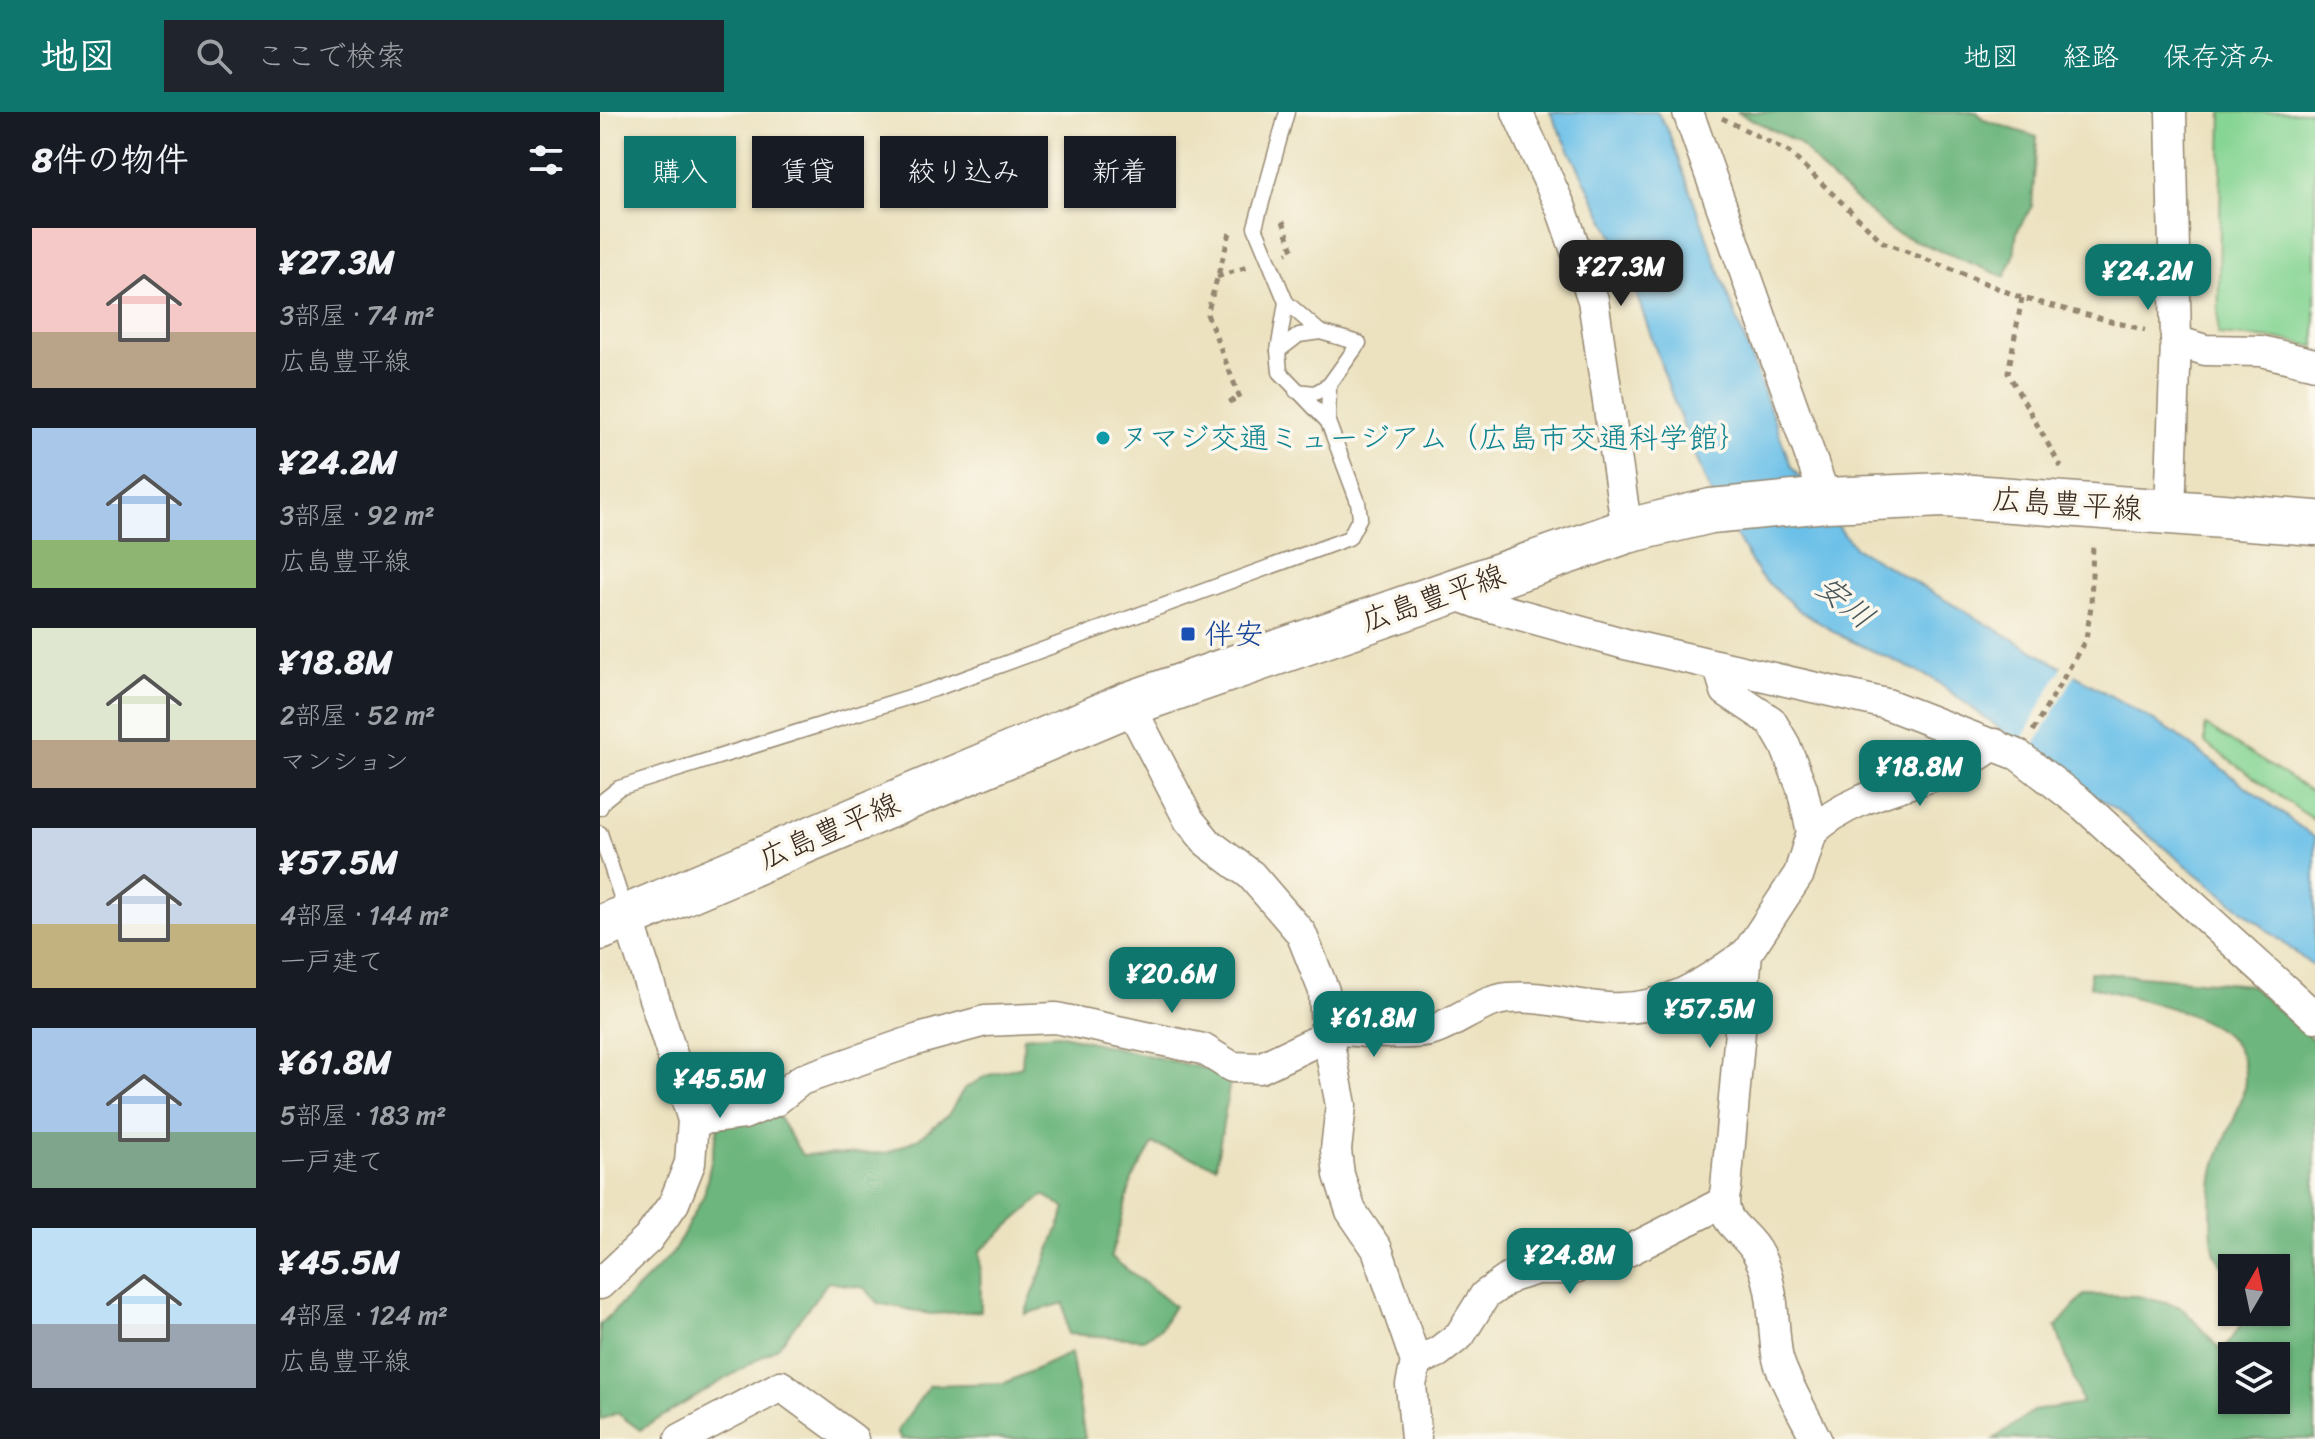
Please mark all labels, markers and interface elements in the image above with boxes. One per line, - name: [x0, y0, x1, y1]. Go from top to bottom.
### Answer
- search box: [164, 20, 724, 92]
- text: 地図: [40, 23, 116, 90]
- text: ここで検索: [256, 29, 406, 83]
- text: 地図: [1963, 32, 2019, 81]
- text: 経路: [2063, 32, 2119, 81]
- text: 保存済み: [2163, 32, 2275, 81]
- icon: search: [192, 34, 236, 78]
- text: 8件の物件: [32, 130, 189, 190]
- chip: 購入: [624, 136, 736, 208]
- chip: 賃貸: [752, 136, 864, 208]
- chip: 絞り込み: [880, 136, 1048, 208]
- chip: 新着: [1064, 136, 1176, 208]
- icon: filters: [524, 138, 568, 182]
- text: ¥27.3M: [280, 232, 395, 292]
- pin: ¥27.3M: [1556, 240, 1686, 308]
- text: ¥27.3M: [1577, 243, 1665, 289]
- pin: ¥24.2M: [2083, 244, 2213, 312]
- text: ¥24.2M: [2103, 247, 2193, 293]
- icon: home: [96, 260, 192, 356]
- text: 3部屋 · 74 m²: [280, 292, 435, 338]
- text: 広島豊平線: [280, 338, 410, 384]
- place label: ヌマジ交通ミュージアム（広島市交通科学館｝: [1119, 411, 1748, 465]
- marker: ヌマジ交通ミュージアム（広島市交通科学館｝: [1094, 429, 1112, 447]
- text: ¥24.2M: [280, 432, 397, 492]
- icon: home: [96, 460, 192, 556]
- street label: 広島豊平線: [1990, 472, 2144, 536]
- text: 3部屋 · 92 m²: [280, 492, 435, 538]
- text: 広島豊平線: [280, 538, 410, 584]
- street label: 広島豊平線: [1353, 548, 1513, 648]
- water label: 安川: [1802, 560, 1888, 644]
- place label: 伴安: [1204, 607, 1264, 661]
- marker: 伴安: [1179, 625, 1197, 643]
- text: ¥18.8M: [280, 632, 392, 692]
- icon: home: [96, 660, 192, 756]
- text: 2部屋 · 52 m²: [280, 692, 435, 738]
- text: マンション: [280, 738, 409, 784]
- pin: ¥18.8M: [1855, 740, 1985, 808]
- text: ¥18.8M: [1877, 743, 1963, 789]
- street label: 広島豊平線: [749, 777, 909, 885]
- text: ¥57.5M: [280, 832, 398, 892]
- icon: home: [96, 860, 192, 956]
- text: 4部屋 · 144 m²: [280, 892, 449, 938]
- text: 一戸建て: [280, 938, 384, 984]
- pin: ¥20.6M: [1107, 947, 1237, 1015]
- text: ¥20.6M: [1127, 950, 1217, 996]
- pin: ¥57.5M: [1645, 982, 1775, 1050]
- text: ¥57.5M: [1665, 985, 1755, 1031]
- pin: ¥61.8M: [1309, 991, 1439, 1059]
- text: ¥61.8M: [1331, 994, 1417, 1040]
- text: ¥61.8M: [280, 1032, 391, 1092]
- pin: ¥45.5M: [655, 1052, 785, 1120]
- text: ¥45.5M: [674, 1055, 766, 1101]
- icon: home: [96, 1060, 192, 1156]
- text: 5部屋 · 183 m²: [280, 1092, 446, 1138]
- text: 一戸建て: [280, 1138, 384, 1184]
- pin: ¥24.8M: [1505, 1228, 1635, 1296]
- text: ¥24.8M: [1525, 1231, 1615, 1277]
- text: ¥45.5M: [280, 1232, 400, 1292]
- north arrow: [2218, 1254, 2290, 1326]
- map controls: [2218, 1254, 2290, 1414]
- icon: home: [96, 1260, 192, 1356]
- text: 4部屋 · 124 m²: [280, 1292, 448, 1338]
- text: 広島豊平線: [280, 1338, 410, 1384]
- button: layers: [2218, 1342, 2290, 1414]

